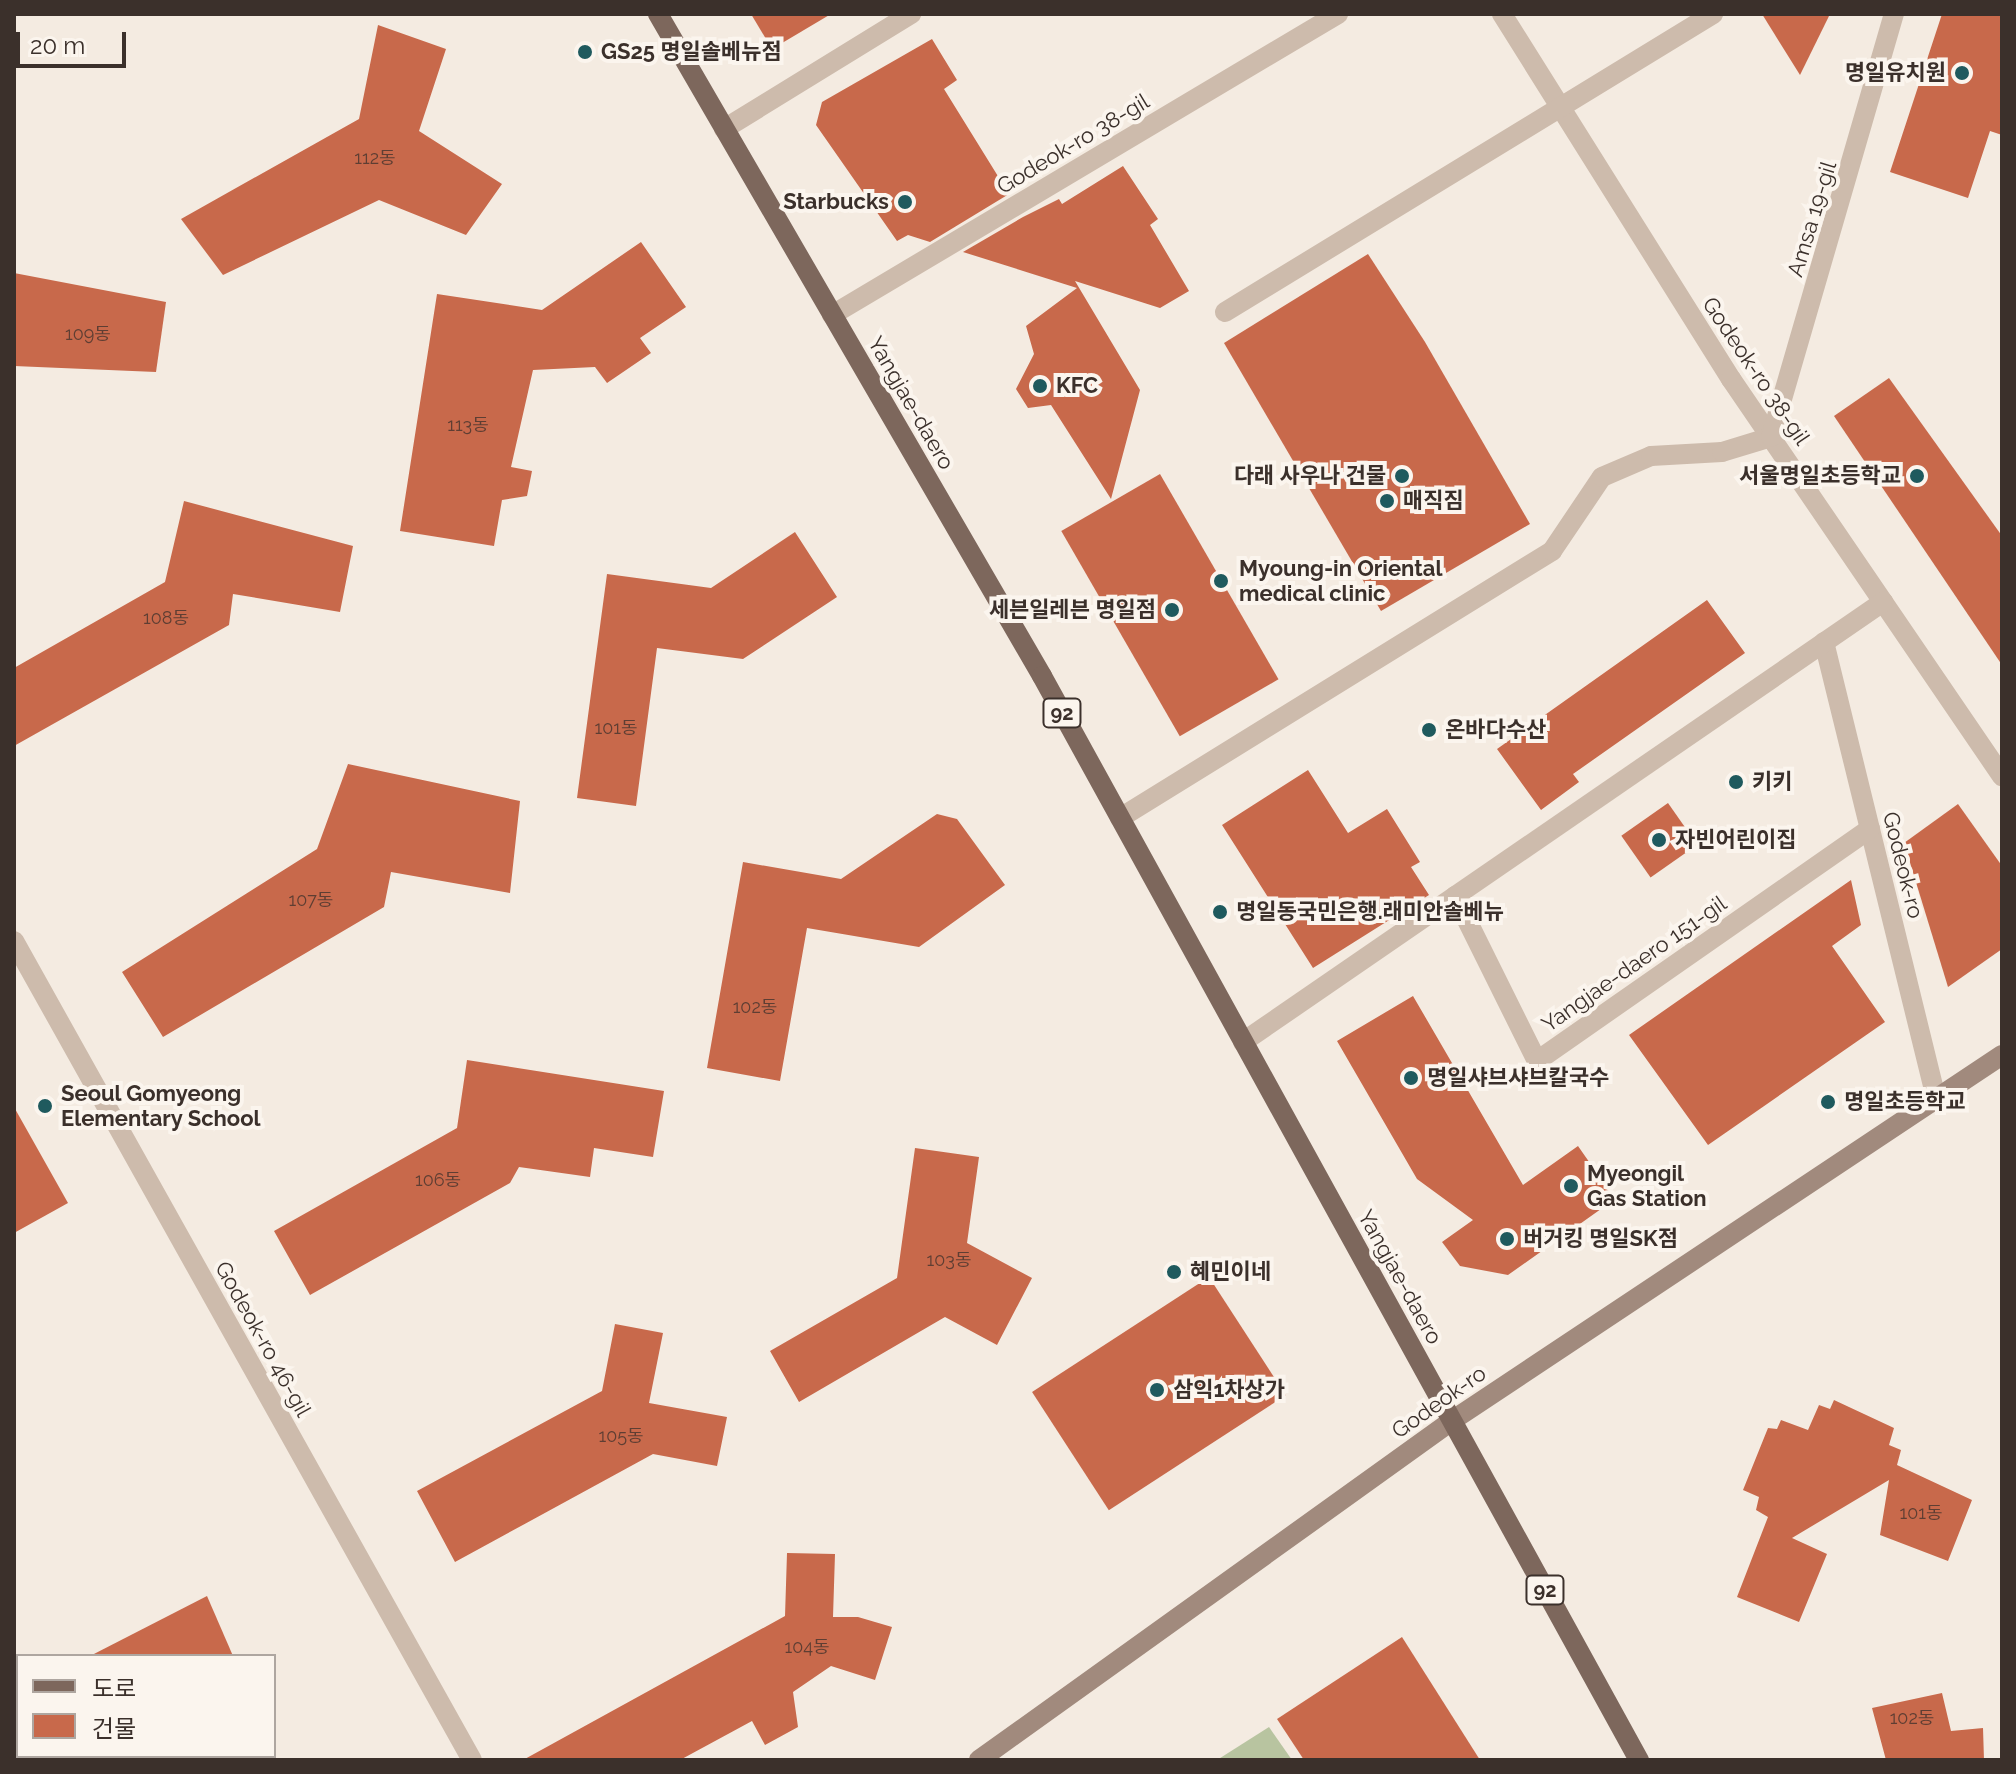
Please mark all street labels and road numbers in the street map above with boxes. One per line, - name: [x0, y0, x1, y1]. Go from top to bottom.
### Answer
- street label: Godeok-ro 38-gil: [992, 88, 1154, 200]
- street label: Amsa 19-gil: [1782, 158, 1842, 280]
- street label: Godeok-ro 38-gil: [1697, 292, 1815, 450]
- street label: Yangjae-daero: [862, 332, 960, 474]
- road number: 92: [1042, 697, 1082, 729]
- street label: Godeok-ro: [1877, 809, 1929, 921]
- street label: Yangjae-daero 151-gil: [1537, 890, 1731, 1038]
- street label: Yangjae-daero: [1352, 1205, 1448, 1349]
- street label: Godeok-ro 46-gil: [209, 1257, 317, 1421]
- street label: Godeok-ro: [1387, 1360, 1491, 1444]
- road number: 92: [1525, 1574, 1565, 1606]

